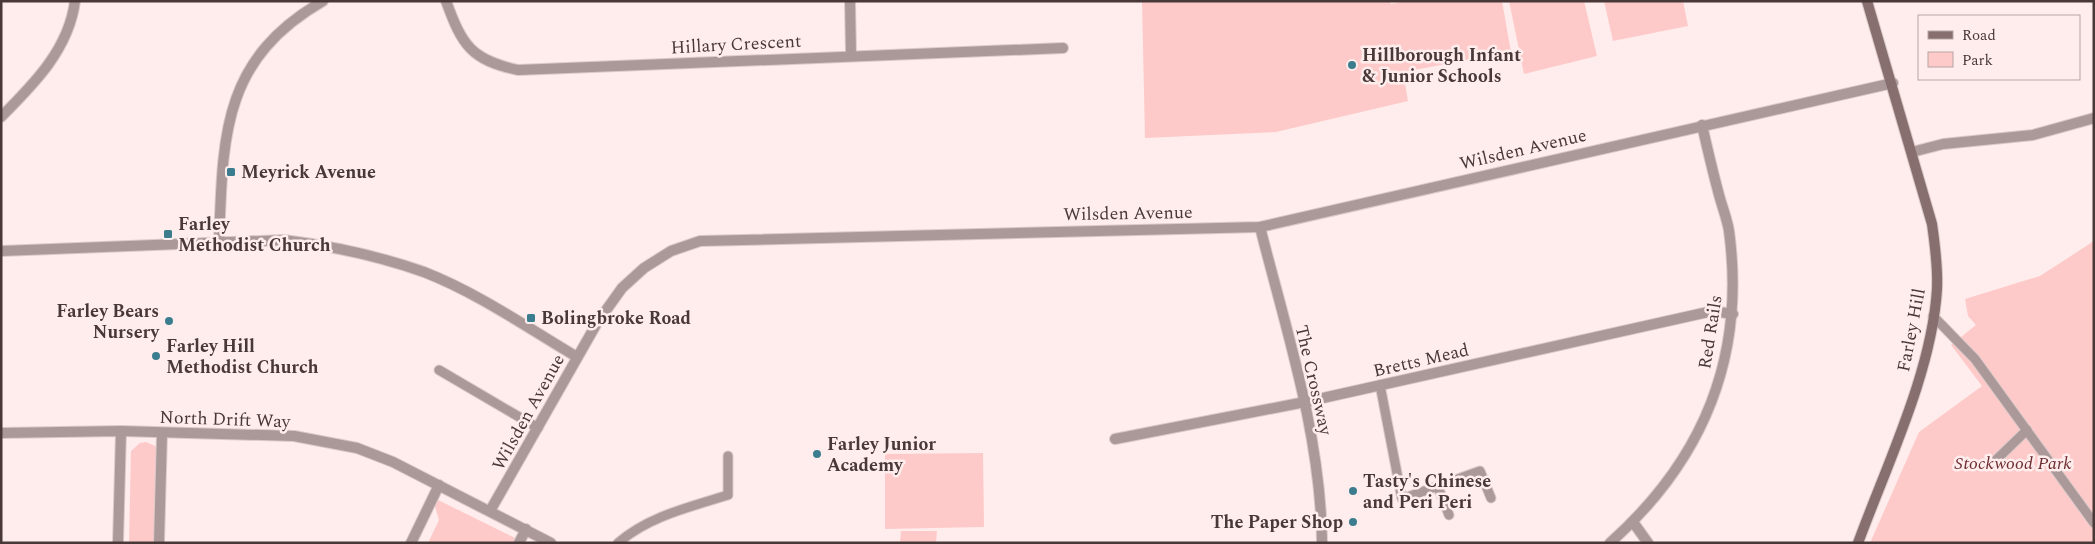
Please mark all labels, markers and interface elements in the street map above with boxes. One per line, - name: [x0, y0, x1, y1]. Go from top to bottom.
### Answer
- legend: [1918, 15, 2080, 80]
- text: Road: [1962, 24, 1996, 47]
- street label: Hillary Crescent: [670, 28, 802, 61]
- place label: Hillborough Infant & Junior Schools: [1362, 42, 1521, 90]
- text: Park: [1962, 49, 1993, 72]
- marker: Hillborough Infant & Junior Schools: [1346, 59, 1358, 71]
- street label: Wilsden Avenue: [1457, 122, 1589, 177]
- place label: Meyrick Avenue: [241, 159, 376, 186]
- marker: Meyrick Avenue: [225, 166, 237, 178]
- street label: Wilsden Avenue: [1063, 199, 1193, 228]
- place label: Farley Methodist Church: [178, 211, 331, 259]
- marker: Farley Methodist Church: [162, 228, 174, 240]
- street label: Farley Hill: [1890, 286, 1933, 374]
- street label: Red Rails: [1691, 293, 1730, 371]
- place label: Farley Bears Nursery: [56, 298, 160, 346]
- place label: Bolingbroke Road: [541, 305, 692, 332]
- marker: Bolingbroke Road: [525, 312, 537, 324]
- marker: Farley Bears Nursery: [163, 315, 175, 327]
- street label: The Crossway: [1288, 322, 1340, 439]
- place label: Farley Hill Methodist Church: [166, 333, 319, 381]
- street label: Bretts Mead: [1370, 336, 1472, 385]
- street label: Wilsden Avenue: [485, 349, 572, 475]
- marker: Farley Hill Methodist Church: [150, 350, 162, 362]
- street label: North Drift Way: [159, 404, 292, 435]
- place label: Farley Junior Academy: [827, 431, 936, 479]
- marker: Farley Junior Academy: [811, 448, 823, 460]
- park label: Stockwood Park: [1954, 450, 2072, 477]
- place label: Tasty's Chinese and Peri Peri: [1363, 468, 1491, 516]
- marker: Tasty's Chinese and Peri Peri: [1347, 485, 1359, 497]
- place label: The Paper Shop: [1211, 509, 1343, 536]
- marker: The Paper Shop: [1347, 516, 1359, 528]

